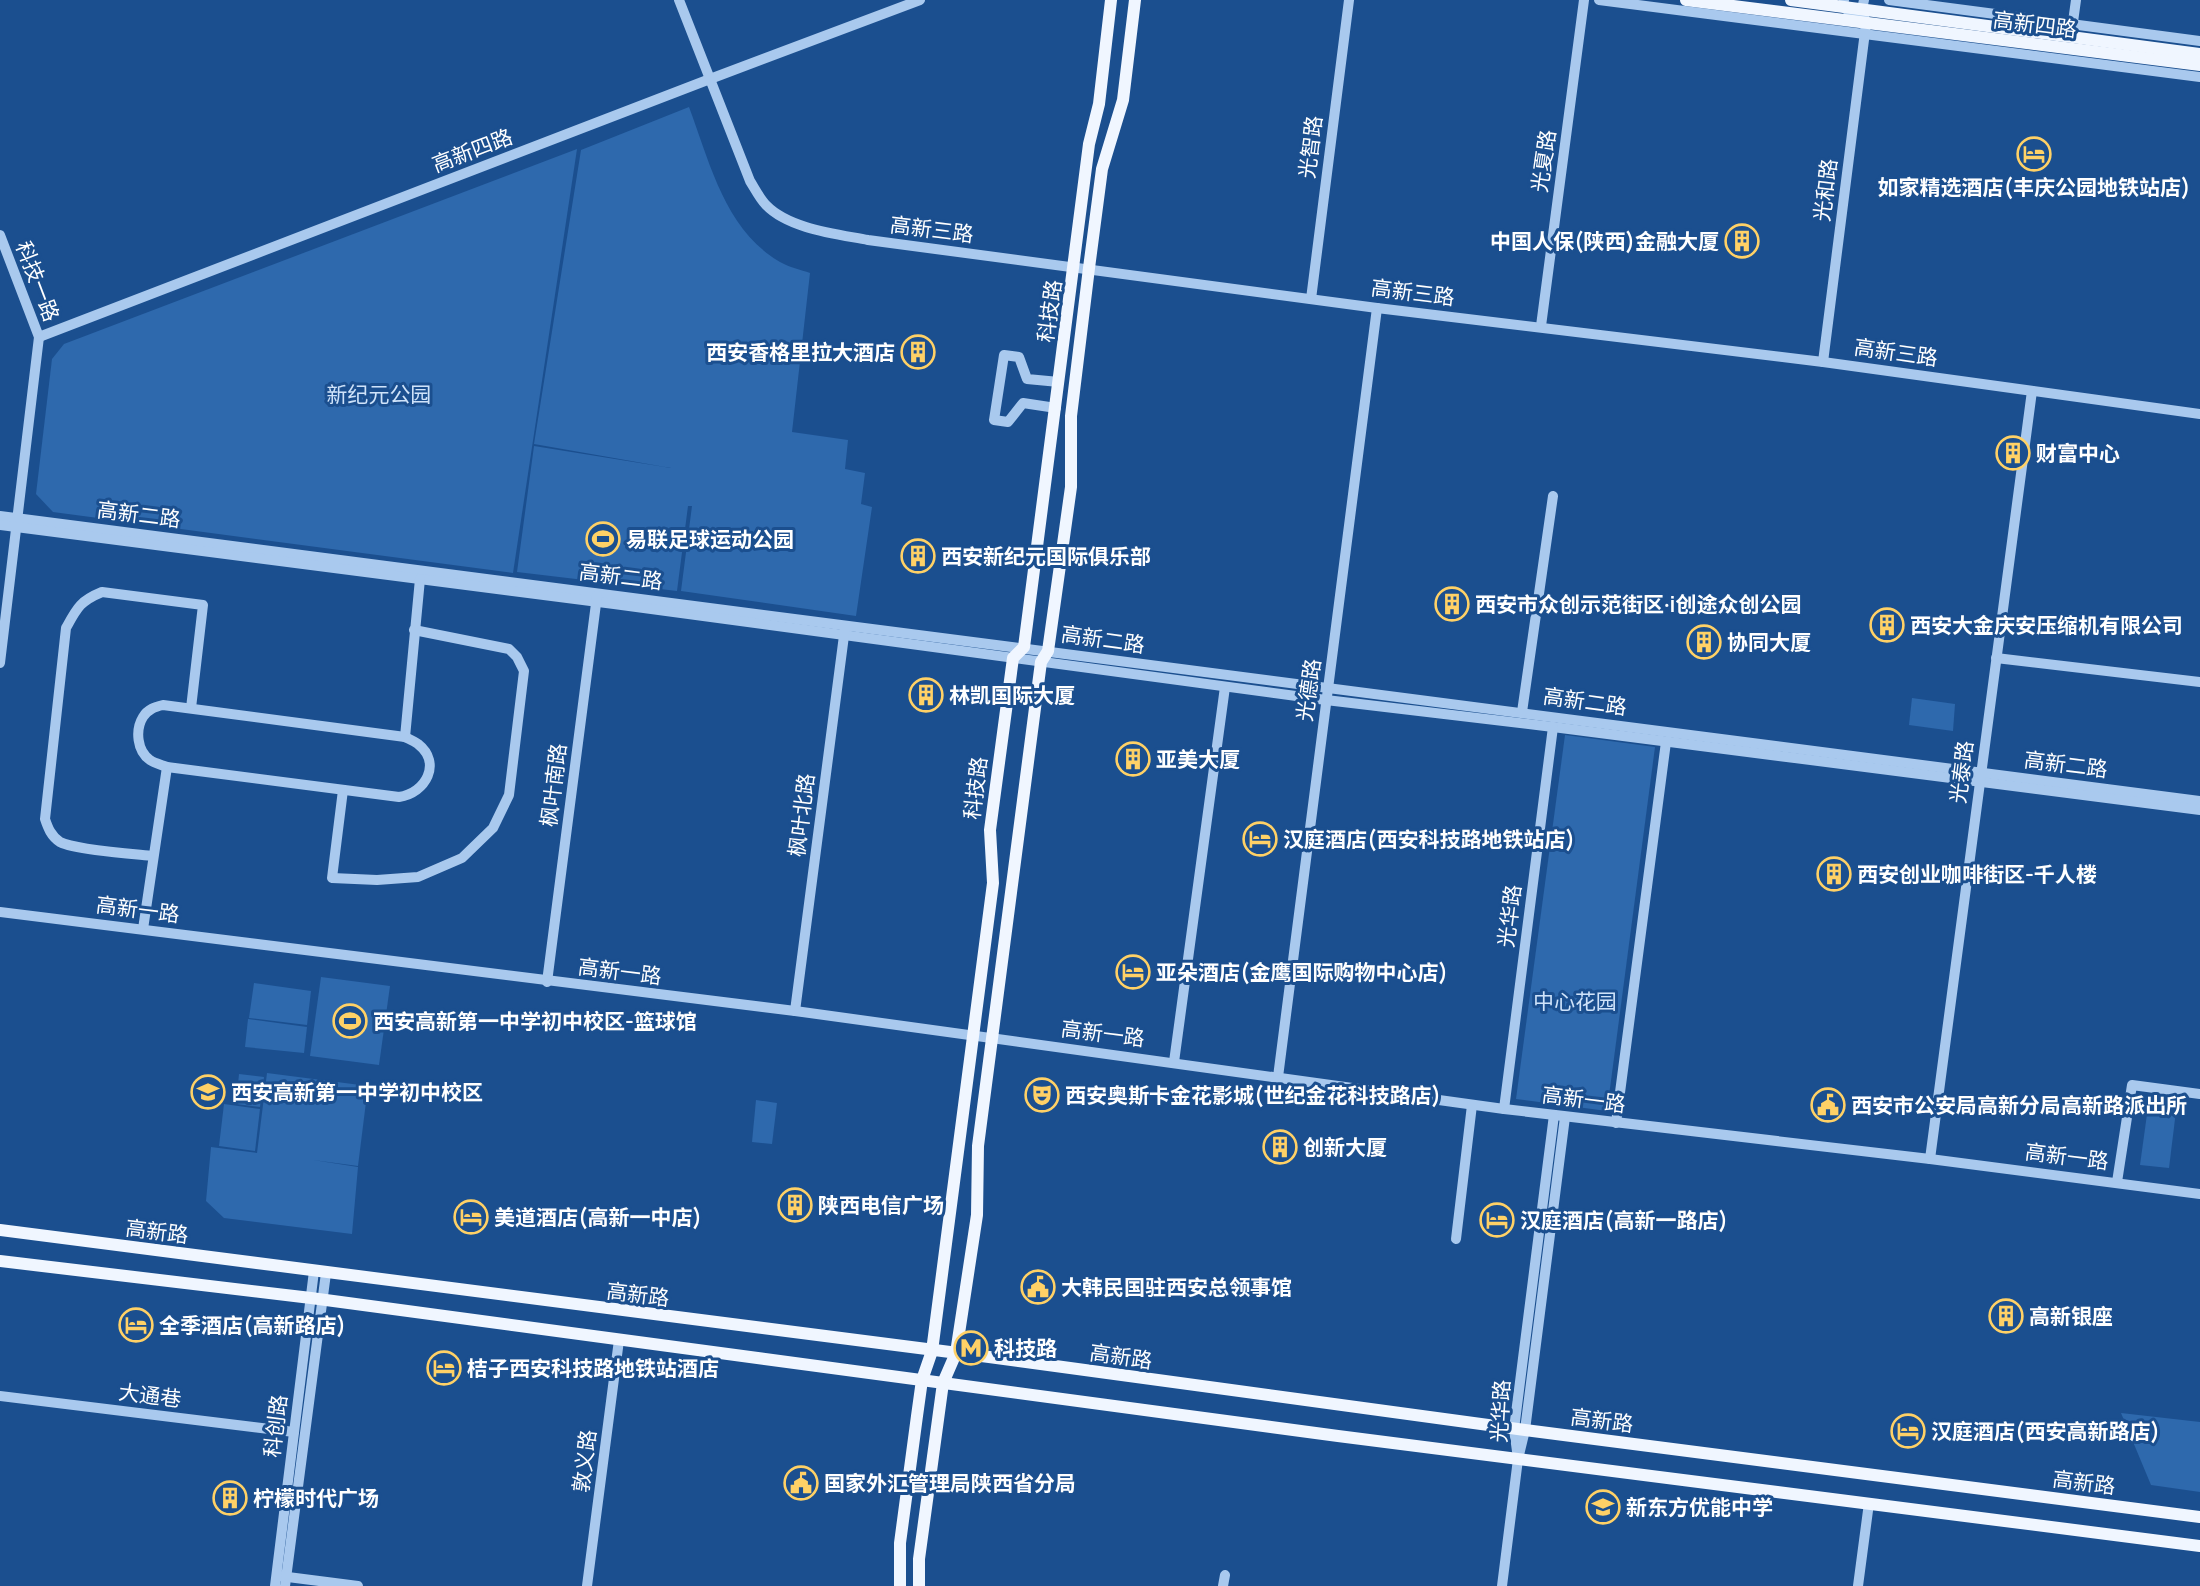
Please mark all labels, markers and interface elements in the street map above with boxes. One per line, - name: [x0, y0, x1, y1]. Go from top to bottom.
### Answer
- street label: 高新四路: [1992, 5, 2078, 43]
- street label: 光智路: [1292, 114, 1328, 180]
- street label: 高新四路: [428, 122, 516, 178]
- street label: 光夏路: [1525, 128, 1561, 194]
- hotel icon: 如家精选酒店(丰庆公园地铁站店): [2016, 136, 2052, 172]
- street label: 光和路: [1807, 157, 1843, 223]
- place label: 如家精选酒店(丰庆公园地铁站店): [1877, 173, 2191, 201]
- street label: 高新三路: [889, 210, 975, 248]
- building icon: 中国人保(陕西)金融大厦: [1724, 223, 1760, 259]
- place label: 中国人保(陕西)金融大厦: [1490, 227, 1719, 255]
- street label: 科技一路: [10, 237, 66, 325]
- street label: 高新三路: [1370, 273, 1456, 311]
- street label: 科技路: [1031, 278, 1067, 344]
- street label: 高新三路: [1852, 332, 1940, 372]
- building icon: 西安香格里拉大酒店: [900, 334, 936, 370]
- place label: 西安香格里拉大酒店: [706, 338, 895, 366]
- park label: 新纪元公园: [327, 380, 432, 408]
- building icon: 财富中心: [1995, 435, 2031, 471]
- place label: 财富中心: [2036, 439, 2120, 467]
- street label: 高新二路: [96, 495, 182, 533]
- sports icon: 易联足球运动公园: [585, 521, 621, 557]
- place label: 易联足球运动公园: [626, 525, 794, 553]
- building icon: 西安新纪元国际俱乐部: [900, 538, 936, 574]
- place label: 西安新纪元国际俱乐部: [941, 542, 1151, 570]
- street label: 高新二路: [578, 557, 664, 595]
- building icon: 西安市众创示范街区·i创途众创公园: [1434, 586, 1470, 622]
- place label: 西安市众创示范街区·i创途众创公园: [1475, 590, 1802, 618]
- building icon: 西安大金庆安压缩机有限公司: [1869, 607, 1905, 643]
- place label: 西安大金庆安压缩机有限公司: [1910, 611, 2183, 639]
- street label: 高新二路: [1059, 619, 1147, 659]
- building icon: 协同大厦: [1686, 624, 1722, 660]
- place label: 协同大厦: [1727, 628, 1811, 656]
- street label: 光德路: [1290, 657, 1326, 723]
- building icon: 林凯国际大厦: [908, 677, 944, 713]
- place label: 林凯国际大厦: [949, 681, 1075, 709]
- street label: 高新二路: [1541, 681, 1629, 721]
- street label: 光泰路: [1943, 739, 1979, 805]
- building icon: 亚美大厦: [1115, 741, 1151, 777]
- street label: 枫叶南路: [534, 742, 572, 828]
- place label: 亚美大厦: [1156, 745, 1240, 773]
- street label: 高新二路: [2023, 745, 2109, 783]
- street label: 科技路: [957, 755, 993, 821]
- street label: 枫叶北路: [782, 772, 820, 858]
- hotel icon: 汉庭酒店(西安科技路地铁站店): [1242, 821, 1278, 857]
- place label: 汉庭酒店(西安科技路地铁站店): [1283, 825, 1575, 853]
- building icon: 西安创业咖啡街区-千人楼: [1816, 856, 1852, 892]
- place label: 西安创业咖啡街区-千人楼: [1857, 860, 2097, 888]
- street label: 光华路: [1491, 883, 1527, 949]
- street label: 高新一路: [95, 890, 181, 928]
- street label: 高新一路: [577, 952, 663, 990]
- hotel icon: 亚朵酒店(金鹰国际购物中心店): [1115, 954, 1151, 990]
- place label: 亚朵酒店(金鹰国际购物中心店): [1156, 958, 1448, 986]
- park label: 中心花园: [1533, 987, 1617, 1015]
- sports icon: 西安高新第一中学初中校区-篮球馆: [332, 1003, 368, 1039]
- place label: 西安高新第一中学初中校区-篮球馆: [373, 1007, 697, 1035]
- street label: 高新一路: [1060, 1014, 1146, 1052]
- school or university icon: 西安高新第一中学初中校区: [190, 1074, 226, 1110]
- theatre icon: 西安奥斯卡金花影城(世纪金花科技路店): [1024, 1077, 1060, 1113]
- place label: 西安高新第一中学初中校区: [231, 1078, 483, 1106]
- street label: 高新一路: [1541, 1080, 1627, 1118]
- place label: 西安奥斯卡金花影城(世纪金花科技路店): [1065, 1081, 1441, 1109]
- public building icon: 西安市公安局高新分局高新路派出所: [1810, 1087, 1846, 1123]
- place label: 西安市公安局高新分局高新路派出所: [1851, 1091, 2187, 1119]
- building icon: 创新大厦: [1262, 1129, 1298, 1165]
- place label: 创新大厦: [1303, 1133, 1387, 1161]
- street label: 高新一路: [2024, 1137, 2110, 1175]
- building icon: 陕西电信广场: [777, 1187, 813, 1223]
- place label: 陕西电信广场: [818, 1191, 944, 1219]
- hotel icon: 美道酒店(高新一中店): [453, 1199, 489, 1235]
- hotel icon: 汉庭酒店(高新一路店): [1479, 1202, 1515, 1238]
- place label: 美道酒店(高新一中店): [494, 1203, 702, 1231]
- place label: 汉庭酒店(高新一路店): [1520, 1206, 1728, 1234]
- street label: 高新路: [124, 1213, 190, 1249]
- public building icon: 大韩民国驻西安总领事馆: [1020, 1269, 1056, 1305]
- place label: 大韩民国驻西安总领事馆: [1061, 1273, 1292, 1301]
- street label: 高新路: [605, 1276, 671, 1312]
- building icon: 高新银座: [1988, 1298, 2024, 1334]
- place label: 高新银座: [2029, 1302, 2113, 1330]
- hotel icon: 全季酒店(高新路店): [118, 1307, 154, 1343]
- place label: 全季酒店(高新路店): [159, 1311, 346, 1339]
- metro station icon: 科技路: [953, 1330, 989, 1366]
- place label: 科技路: [994, 1334, 1057, 1362]
- street label: 高新路: [1088, 1338, 1154, 1374]
- hotel icon: 桔子西安科技路地铁站酒店: [426, 1350, 462, 1386]
- place label: 桔子西安科技路地铁站酒店: [467, 1354, 719, 1382]
- street label: 大通巷: [117, 1377, 183, 1413]
- street label: 光华路: [1484, 1379, 1516, 1443]
- street label: 科创路: [257, 1393, 293, 1459]
- street label: 高新路: [1569, 1402, 1635, 1438]
- hotel icon: 汉庭酒店(西安高新路店): [1890, 1413, 1926, 1449]
- place label: 汉庭酒店(西安高新路店): [1931, 1417, 2160, 1445]
- street label: 敦义路: [566, 1428, 602, 1494]
- street label: 高新路: [2051, 1464, 2117, 1500]
- public building icon: 国家外汇管理局陕西省分局: [783, 1465, 819, 1501]
- place label: 国家外汇管理局陕西省分局: [824, 1469, 1076, 1497]
- building icon: 柠檬时代广场: [212, 1480, 248, 1516]
- place label: 柠檬时代广场: [253, 1484, 379, 1512]
- school or university icon: 新东方优能中学: [1585, 1489, 1621, 1525]
- place label: 新东方优能中学: [1626, 1493, 1773, 1521]

